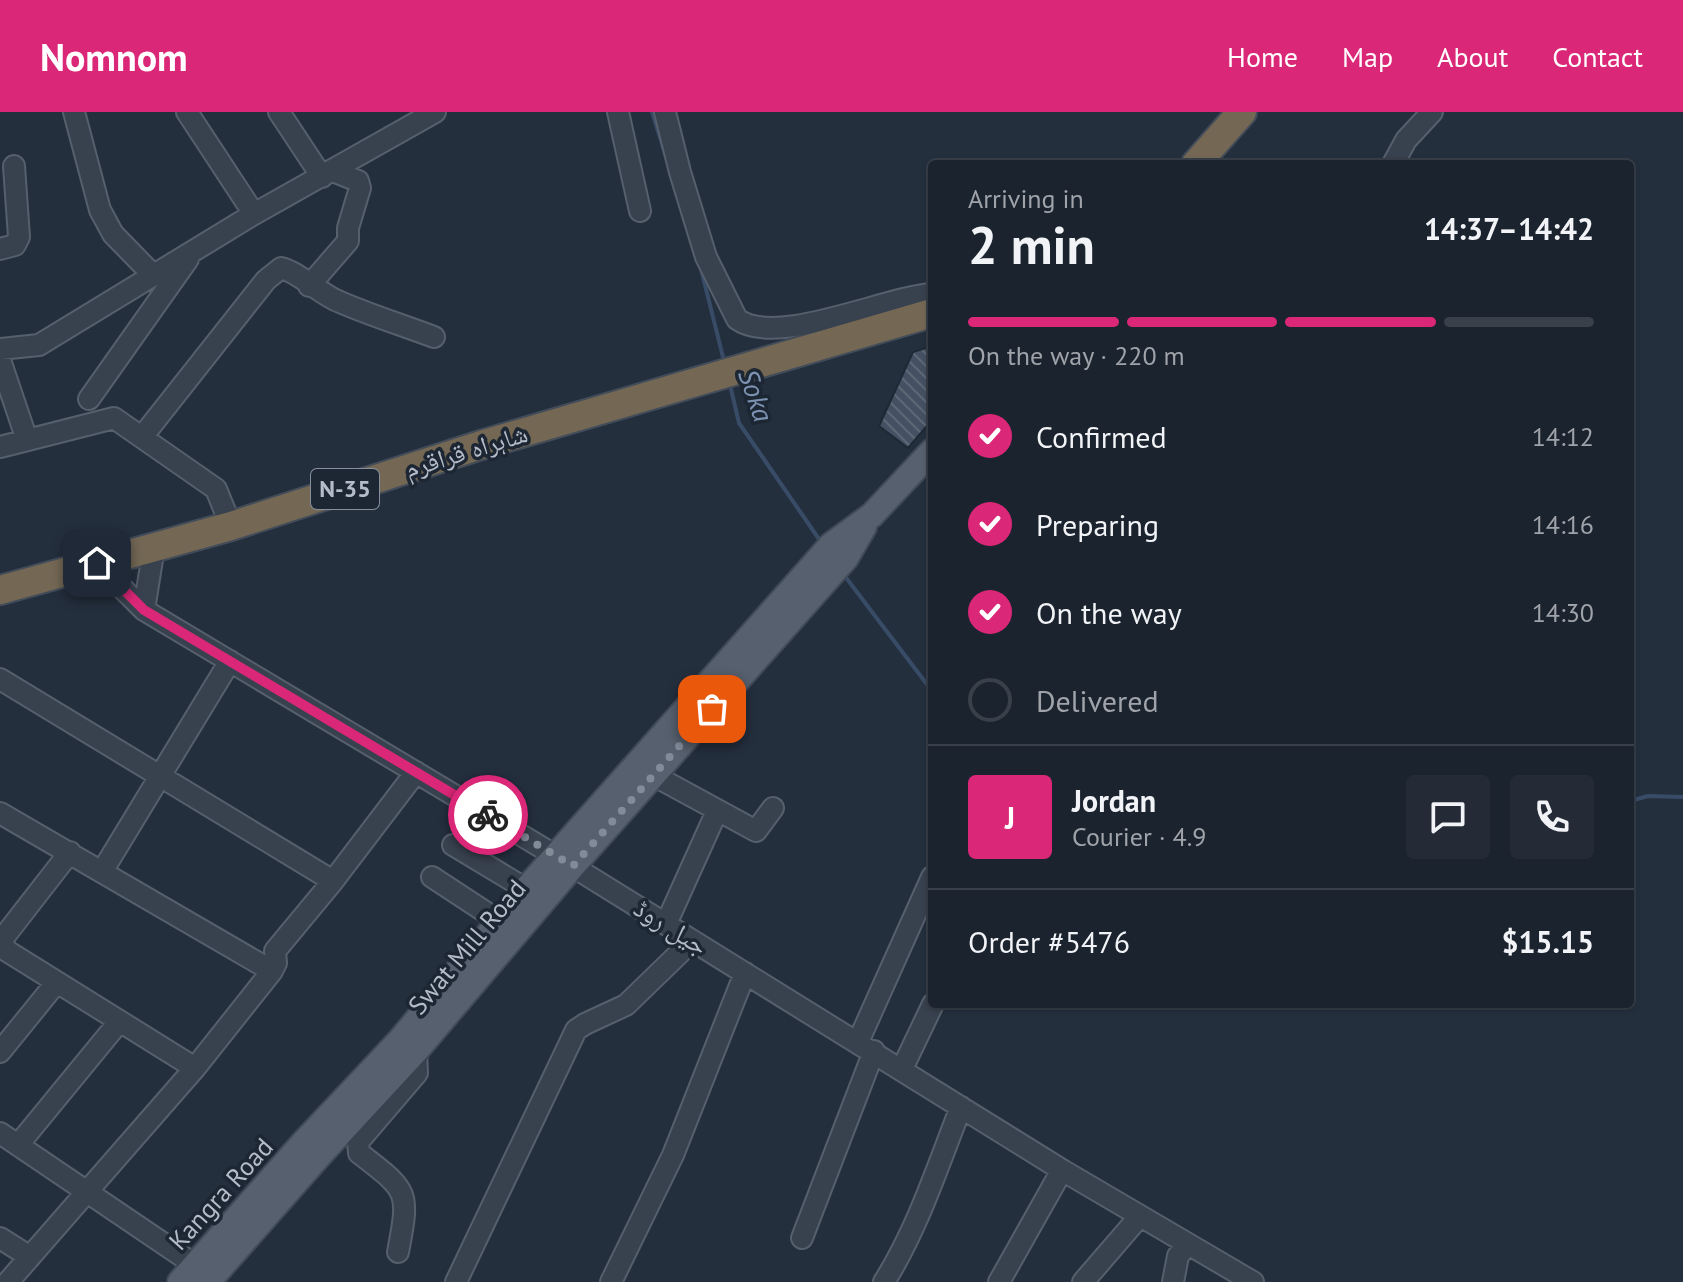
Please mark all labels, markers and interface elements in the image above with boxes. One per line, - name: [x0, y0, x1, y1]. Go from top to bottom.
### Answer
- text: Nomnom: [40, 32, 188, 81]
- text: Home: [1227, 38, 1298, 75]
- text: Map: [1342, 38, 1393, 75]
- text: About: [1437, 38, 1508, 75]
- text: Contact: [1552, 38, 1643, 75]
- text: Arriving in: [968, 182, 1084, 215]
- text: 14:37–14:42: [1424, 209, 1594, 248]
- text: 2 min: [968, 211, 1095, 278]
- text: On the way · 220 m: [968, 339, 1185, 372]
- water label: Soka: [730, 363, 783, 427]
- icon: check: [968, 414, 1012, 458]
- street label: شاہراہ قراقرم: [400, 416, 532, 487]
- text: Confirmed: [1036, 417, 1167, 456]
- text: 14:12: [1532, 420, 1594, 453]
- road number: N-35: [311, 469, 379, 509]
- icon: check: [968, 502, 1012, 546]
- text: Preparing: [1036, 505, 1159, 544]
- text: 14:16: [1532, 508, 1594, 541]
- pin: [63, 529, 131, 597]
- icon: home: [75, 541, 119, 585]
- icon: check: [968, 590, 1012, 634]
- text: On the way: [1036, 593, 1182, 632]
- text: 14:30: [1532, 596, 1594, 629]
- pin: [678, 675, 746, 743]
- text: Delivered: [1036, 681, 1159, 720]
- icon: bag: [690, 687, 734, 731]
- courier: [448, 775, 528, 855]
- button: chat: [1406, 775, 1490, 859]
- button: phone: [1510, 775, 1594, 859]
- text: Jordan: [1072, 781, 1156, 820]
- icon: bike: [466, 793, 510, 837]
- text: J: [1005, 798, 1015, 837]
- text: Courier · 4.9: [1072, 820, 1206, 853]
- street label: Swat Mill Road: [401, 872, 533, 1021]
- street label: جیل روڈ: [628, 891, 714, 962]
- text: Order #5476: [968, 922, 1130, 961]
- text: $15.15: [1502, 922, 1594, 961]
- street label: Kangra Road: [162, 1131, 280, 1257]

